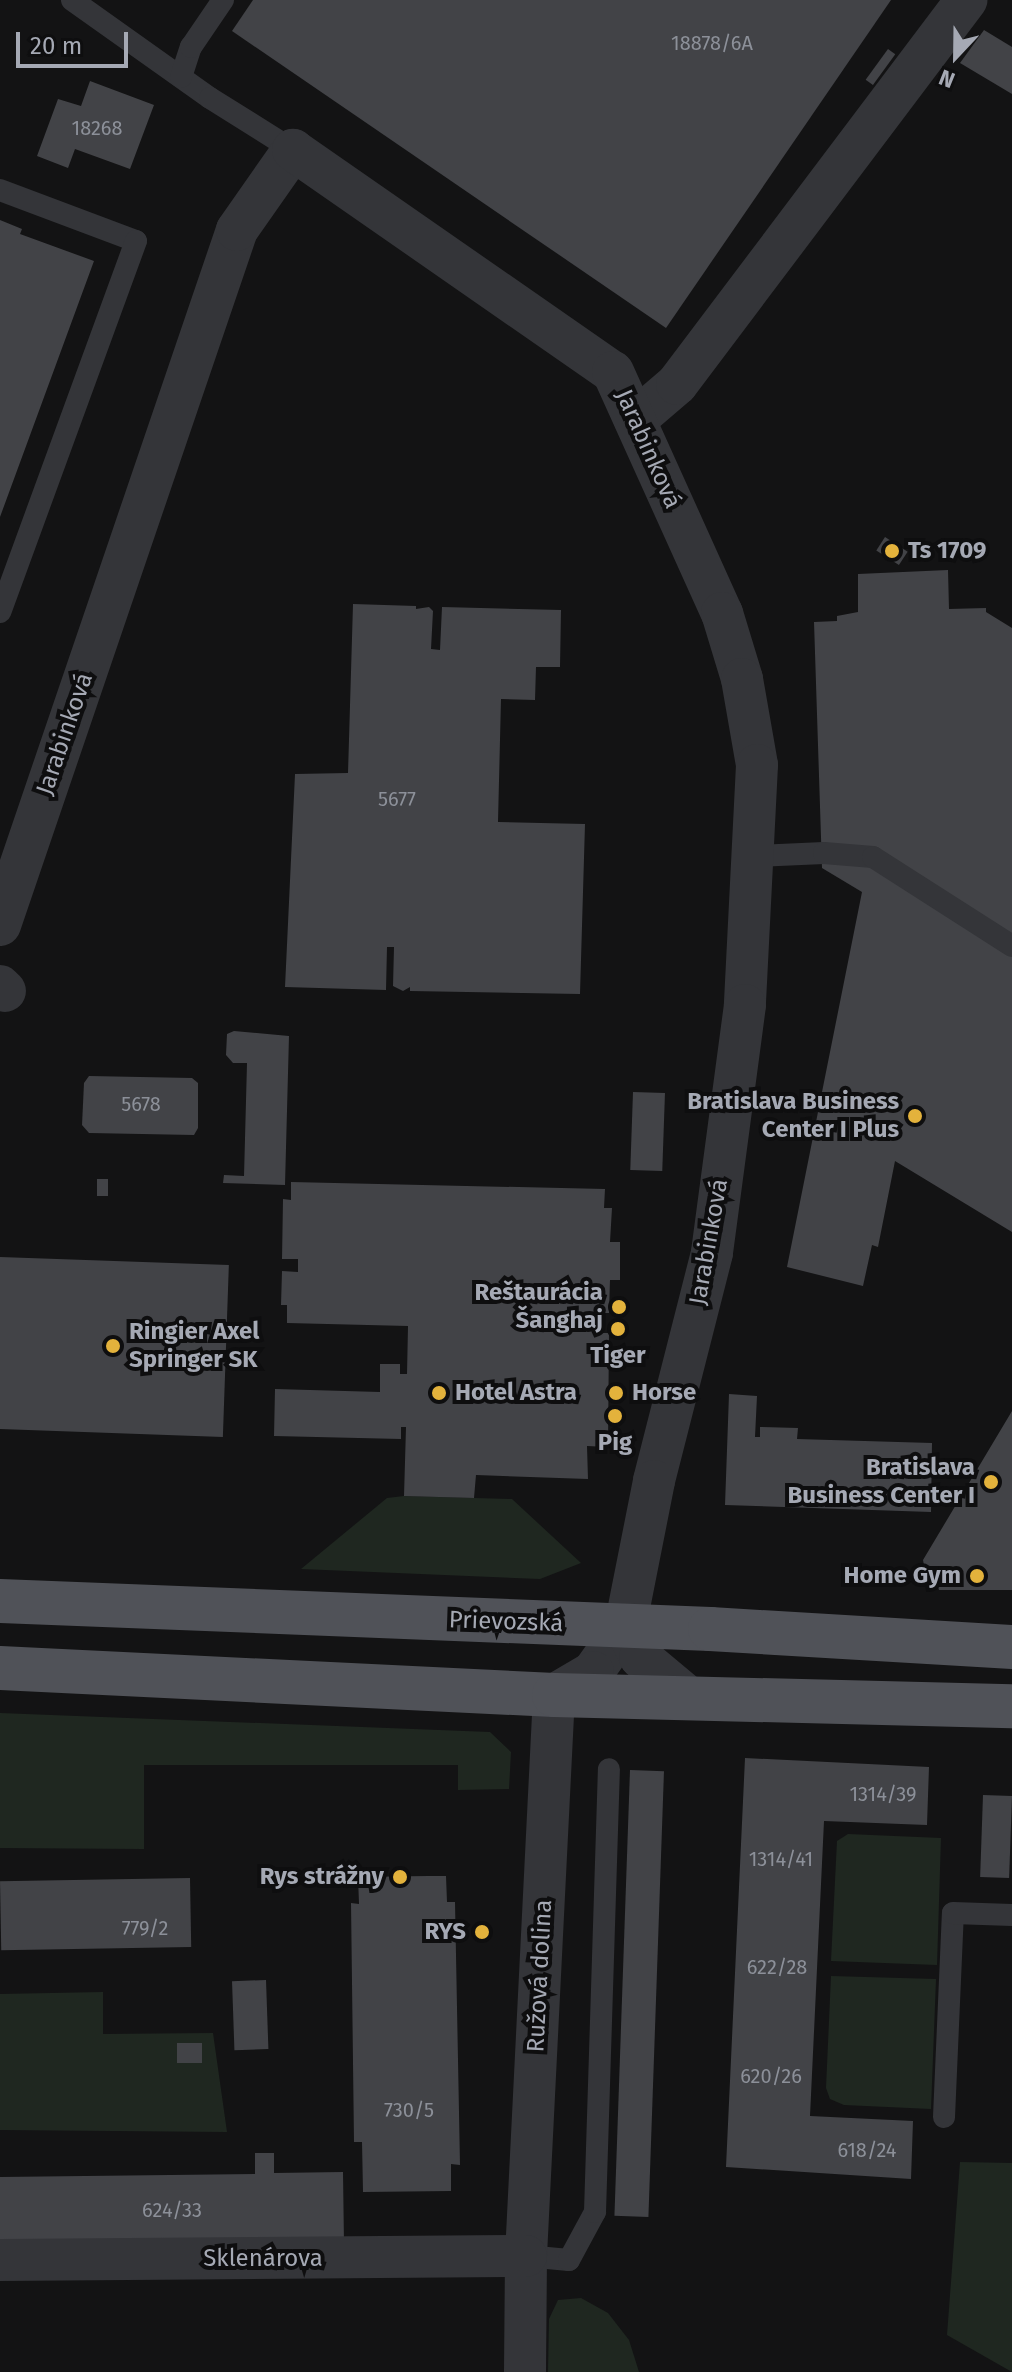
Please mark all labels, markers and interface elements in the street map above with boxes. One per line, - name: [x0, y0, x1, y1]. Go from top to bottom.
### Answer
- scale bar: [20, 16, 132, 66]
- north arrow: [916, 16, 996, 96]
- house number: 18878/6A: [671, 31, 753, 55]
- text: 20 m: [30, 32, 82, 60]
- text: N: [935, 63, 959, 94]
- house number: 18268: [71, 116, 123, 140]
- street label: Jarabinková: [609, 385, 687, 513]
- place label: Ts 1709: [908, 537, 986, 565]
- marker: Ts 1709: [883, 542, 901, 560]
- street label: Jarabinková: [31, 669, 99, 799]
- house number: 5677: [378, 787, 416, 811]
- place label: Bratislava Business Center I Plus: [687, 1088, 899, 1144]
- house number: 5678: [121, 1092, 161, 1116]
- marker: Bratislava Business Center I Plus: [906, 1107, 924, 1125]
- street label: Jarabinková: [684, 1177, 734, 1307]
- place label: Reštaurácia Šanghaj: [475, 1279, 603, 1335]
- marker: Reštaurácia Šanghaj: [610, 1298, 628, 1316]
- place label: Ringier Axel Springer SK: [129, 1318, 259, 1374]
- marker: Tiger: [609, 1320, 627, 1338]
- marker: Ringier Axel Springer SK: [104, 1337, 122, 1355]
- place label: Tiger: [590, 1342, 646, 1370]
- place label: Hotel Astra: [455, 1379, 577, 1407]
- place label: Horse: [632, 1379, 696, 1407]
- marker: Hotel Astra: [430, 1384, 448, 1402]
- marker: Horse: [607, 1384, 625, 1402]
- marker: Pig: [606, 1407, 624, 1425]
- place label: Pig: [598, 1429, 632, 1457]
- place label: Bratislava Business Center I: [787, 1454, 975, 1510]
- marker: Bratislava Business Center I: [982, 1473, 1000, 1491]
- place label: Home Gym: [844, 1562, 961, 1590]
- marker: Home Gym: [968, 1567, 986, 1585]
- street label: Prievozská: [448, 1606, 564, 1638]
- house number: 1314/39: [849, 1782, 917, 1806]
- house number: 1314/41: [749, 1847, 813, 1871]
- place label: Rys strážny: [260, 1863, 384, 1891]
- marker: Rys strážny: [391, 1868, 409, 1886]
- street label: Ružová dolina: [522, 1899, 558, 2053]
- house number: 779/2: [122, 1916, 168, 1940]
- place label: RYS: [424, 1918, 466, 1946]
- marker: RYS: [473, 1923, 491, 1941]
- house number: 622/28: [747, 1955, 807, 1979]
- house number: 620/26: [740, 2064, 802, 2088]
- house number: 730/5: [384, 2098, 434, 2122]
- house number: 618/24: [838, 2138, 896, 2162]
- house number: 624/33: [142, 2198, 202, 2222]
- street label: Sklenárova: [203, 2245, 323, 2273]

